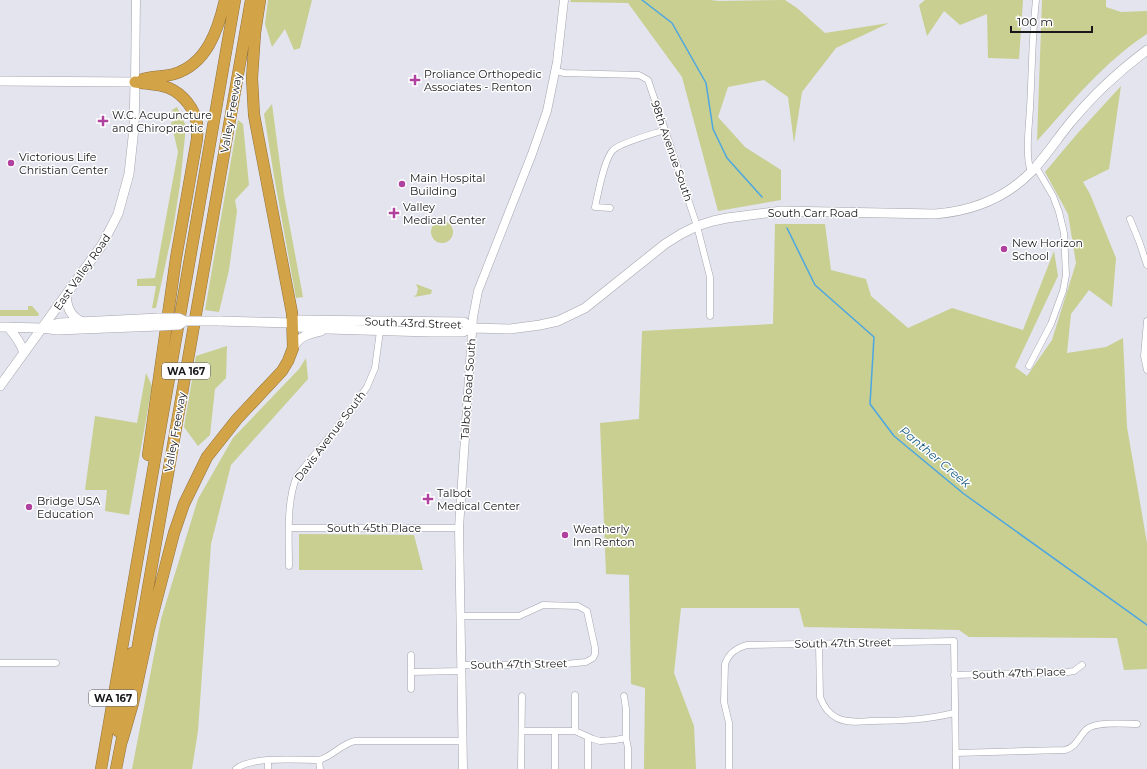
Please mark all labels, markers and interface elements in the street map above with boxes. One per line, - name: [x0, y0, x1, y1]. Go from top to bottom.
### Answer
- scale bar: [1011, 8, 1092, 34]
- text: 100 m: [1017, 14, 1053, 29]
- place label: Proliance Orthopedic Associates - Renton: [424, 67, 542, 94]
- street label: Valley Freeway: [217, 72, 245, 154]
- marker: Proliance Orthopedic Associates - Renton: [409, 74, 421, 86]
- street label: 98th Avenue South: [648, 99, 696, 203]
- place label: W.C. Acupuncture and Chiropractic: [112, 108, 212, 135]
- marker: W.C. Acupuncture and Chiropractic: [97, 115, 109, 127]
- place label: Victorious Life Christian Center: [19, 150, 108, 177]
- marker: Victorious Life Christian Center: [6, 158, 16, 168]
- place label: Main Hospital Building: [410, 171, 486, 198]
- marker: Main Hospital Building: [397, 179, 407, 189]
- place label: Valley Medical Center: [403, 200, 486, 227]
- street label: South Carr Road: [768, 206, 858, 220]
- marker: Valley Medical Center: [388, 207, 400, 219]
- street label: East Valley Road: [50, 231, 114, 313]
- place label: New Horizon School: [1012, 236, 1083, 263]
- marker: New Horizon School: [999, 244, 1009, 254]
- street label: South 43rd Street: [364, 314, 462, 332]
- street label: Talbot Road South: [457, 338, 479, 440]
- road number: WA 167: [162, 363, 210, 379]
- street label: Davis Avenue South: [291, 388, 369, 484]
- street label: Valley Freeway: [161, 391, 189, 473]
- water label: Panther Creek: [897, 423, 974, 491]
- place label: Talbot Medical Center: [437, 486, 520, 513]
- marker: Talbot Medical Center: [422, 493, 434, 505]
- place label: Bridge USA Education: [37, 494, 101, 521]
- marker: Bridge USA Education: [24, 502, 34, 512]
- street label: South 45th Place: [327, 521, 421, 535]
- place label: Weatherly Inn Renton: [573, 522, 635, 549]
- marker: Weatherly Inn Renton: [560, 530, 570, 540]
- street label: South 47th Street: [794, 635, 892, 651]
- street label: South 47th Street: [470, 656, 568, 672]
- street label: South 47th Place: [972, 664, 1066, 682]
- road number: WA 167: [89, 690, 137, 706]

